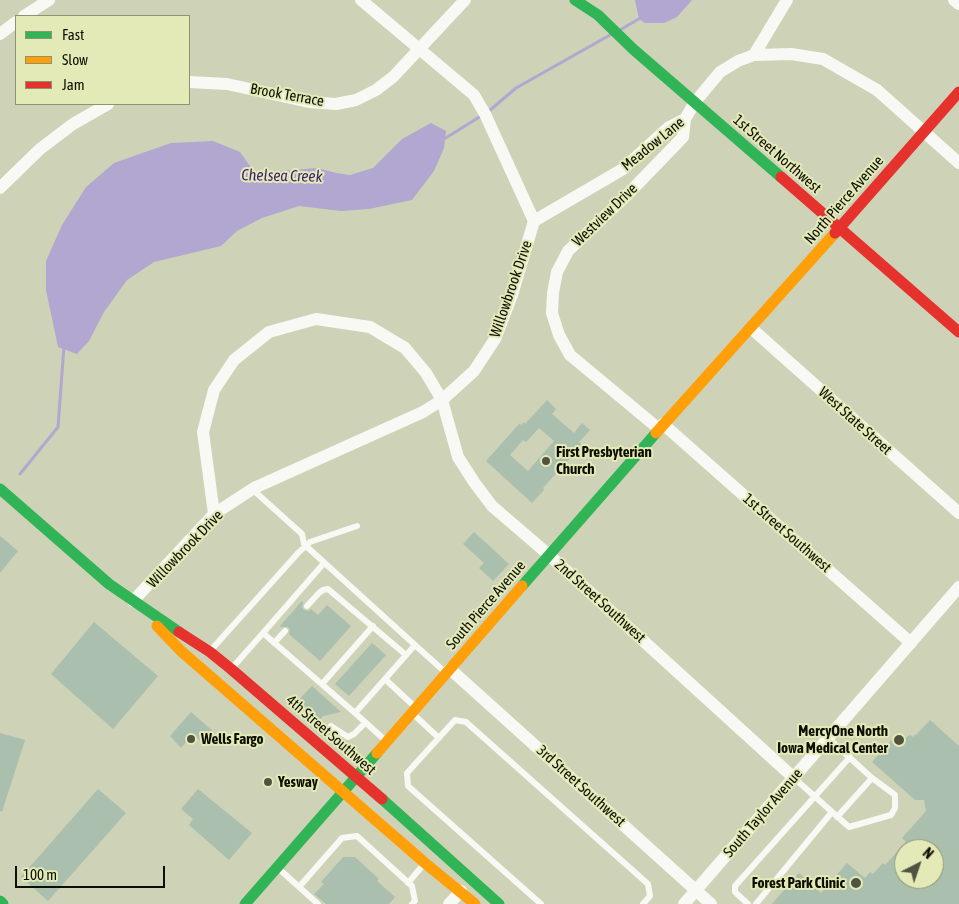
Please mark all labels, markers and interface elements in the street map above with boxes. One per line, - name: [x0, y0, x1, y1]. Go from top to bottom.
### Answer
- legend: [15, 15, 190, 105]
- text: Fast: [62, 26, 84, 43]
- text: Slow: [62, 51, 88, 68]
- text: Jam: [62, 76, 85, 93]
- street label: Brook Terrace: [249, 80, 325, 110]
- street label: 1st Street Northwest: [729, 111, 825, 197]
- street label: Meadow Lane: [618, 113, 688, 175]
- street label: North Pierce Avenue: [801, 152, 887, 248]
- water label: Chelsea Creek: [241, 166, 323, 186]
- street label: Westview Drive: [569, 180, 641, 250]
- street label: Willowbrook Drive: [486, 238, 536, 340]
- street label: West State Street: [815, 383, 895, 459]
- place label: First Presbyterian Church: [556, 443, 652, 478]
- marker: First Presbyterian Church: [540, 455, 552, 467]
- street label: 1st Street Southwest: [739, 490, 835, 576]
- street label: Willowbrook Drive: [143, 506, 227, 592]
- street label: 2nd Street Southwest: [551, 556, 649, 646]
- street label: South Pierce Avenue: [442, 557, 530, 653]
- street label: 4th Street Southwest: [282, 691, 380, 779]
- place label: MercyOne North Iowa Medical Center: [777, 722, 888, 757]
- place label: Wells Fargo: [201, 730, 263, 748]
- marker: Wells Fargo: [185, 733, 197, 745]
- marker: MercyOne North Iowa Medical Center: [892, 733, 906, 747]
- street label: 3rd Street Southwest: [533, 741, 629, 831]
- street label: South Taylor Avenue: [720, 765, 806, 861]
- place label: Yesway: [278, 773, 318, 791]
- marker: Yesway: [262, 776, 274, 788]
- north arrow: [894, 839, 944, 889]
- text: N: [920, 845, 937, 862]
- scale bar: [18, 856, 168, 888]
- text: 100 m: [23, 866, 57, 883]
- place label: Forest Park Clinic: [752, 874, 845, 892]
- marker: Forest Park Clinic: [849, 876, 863, 890]

